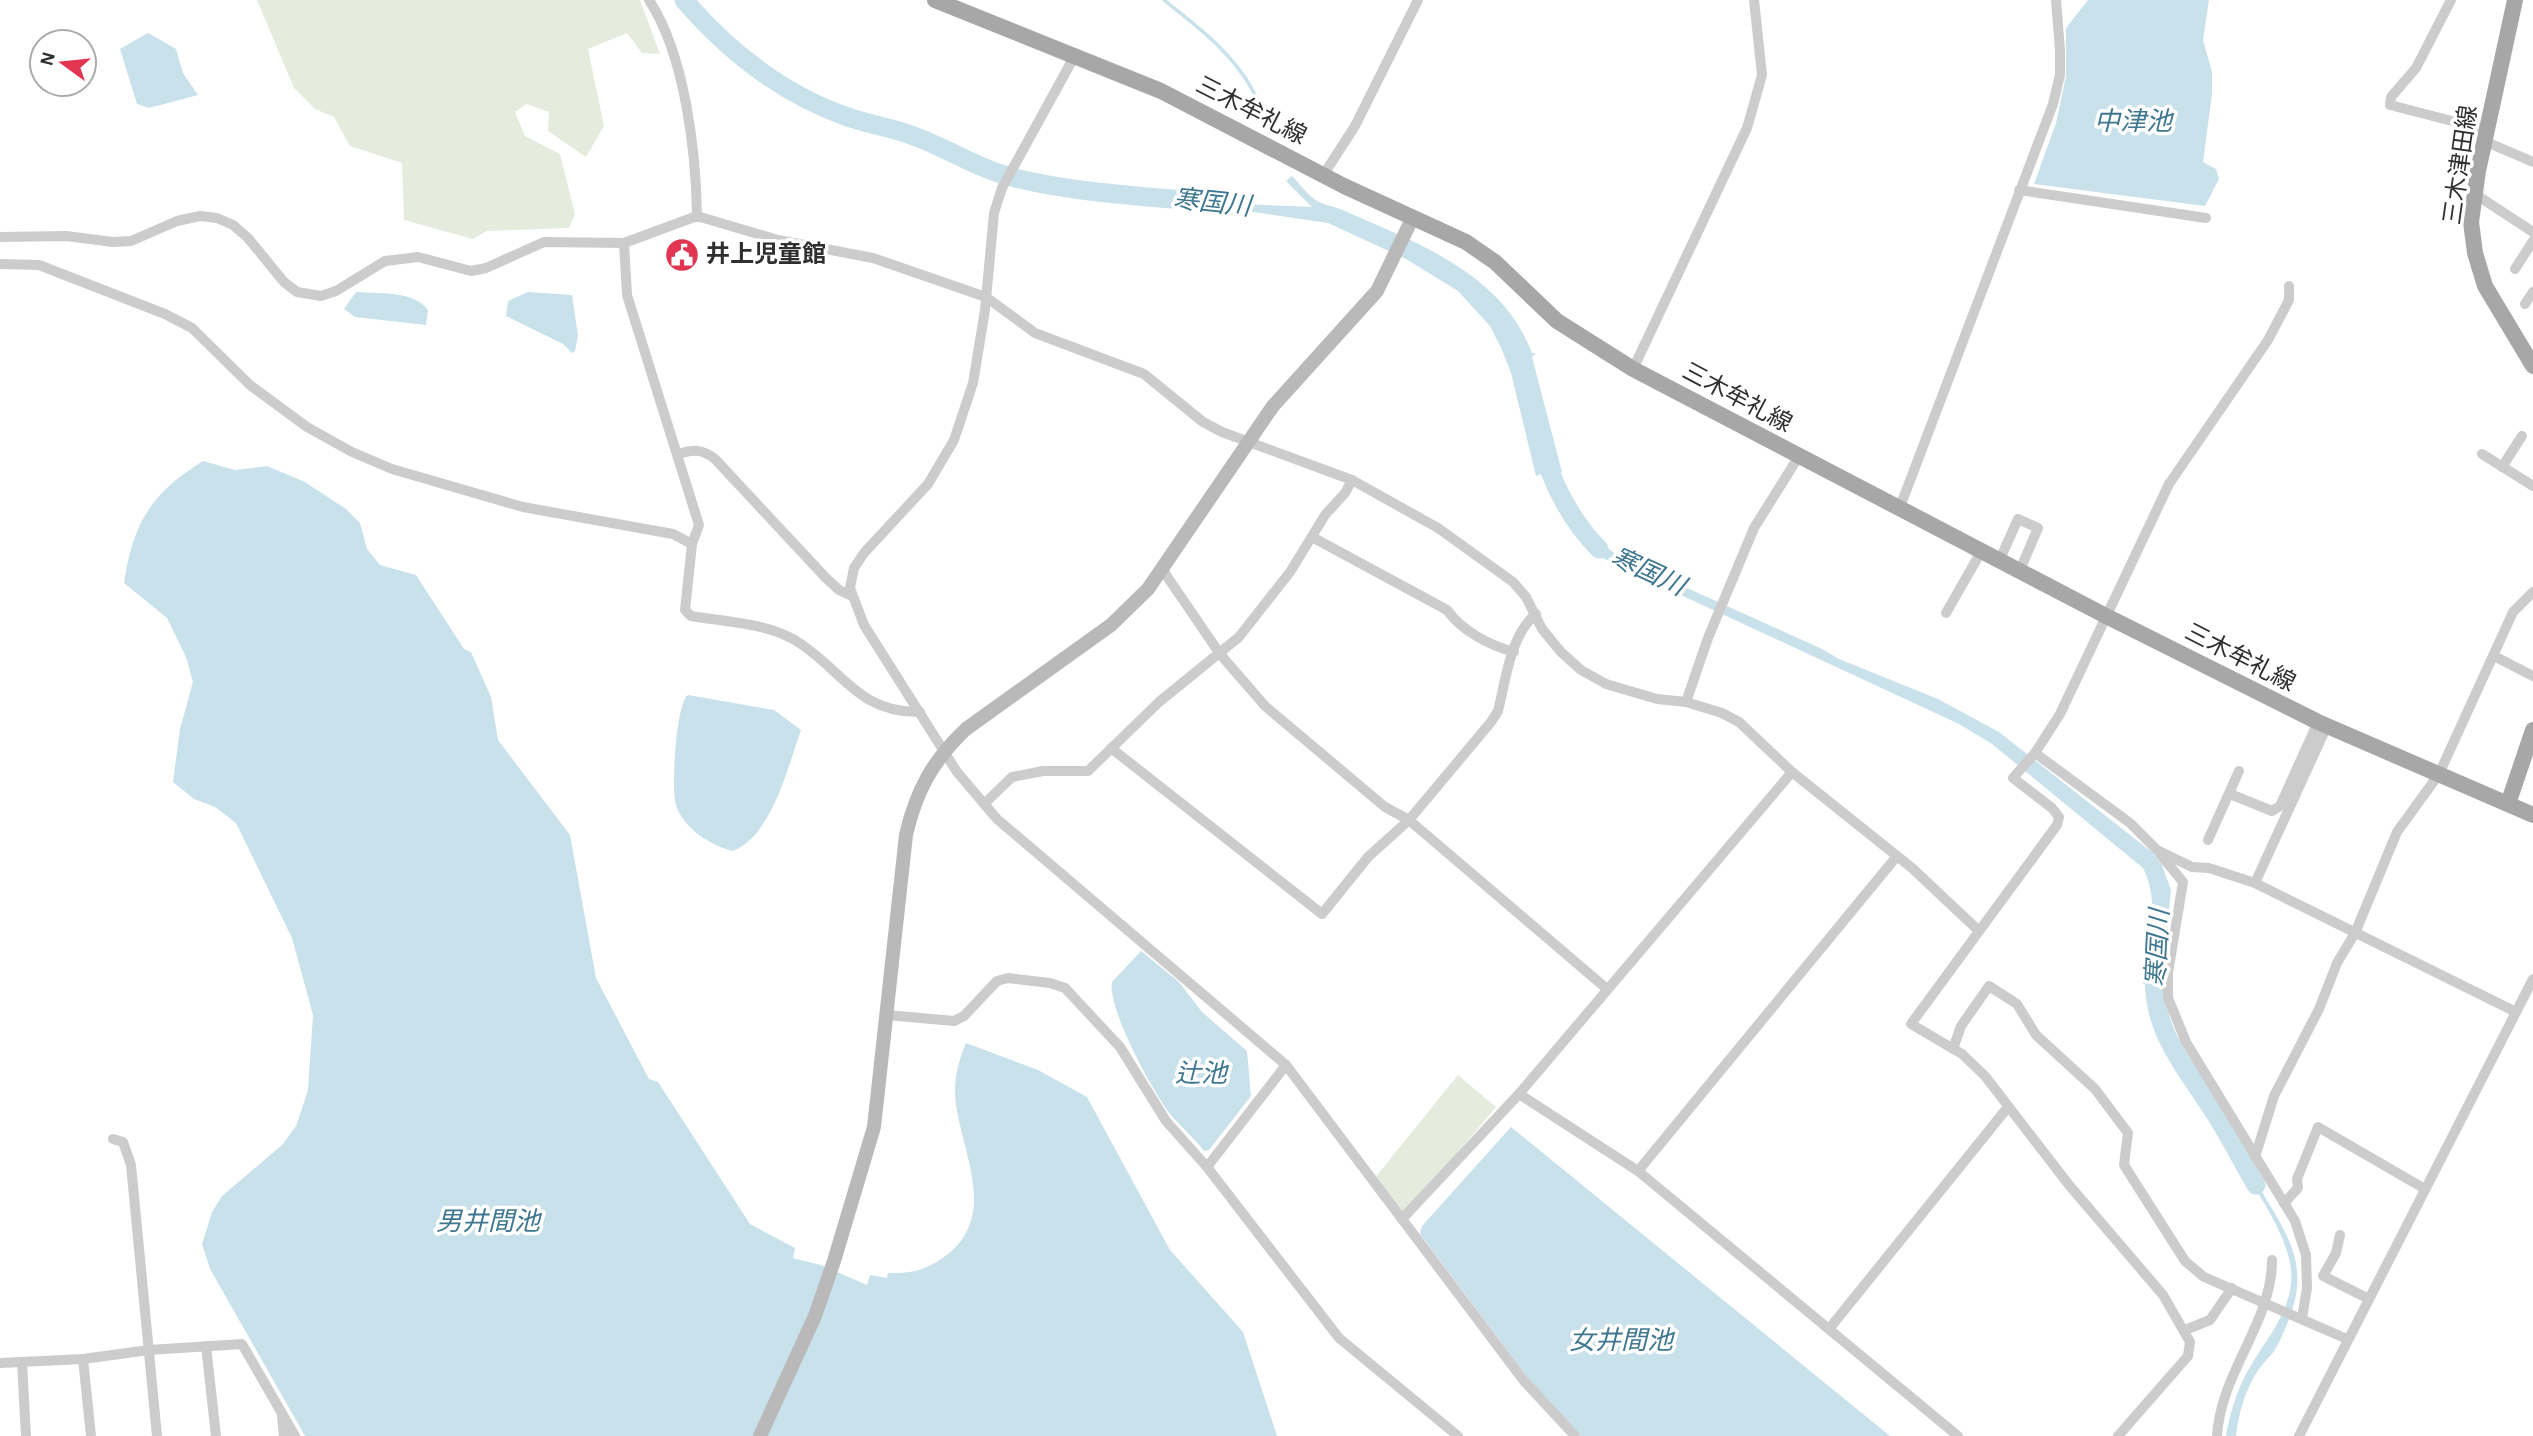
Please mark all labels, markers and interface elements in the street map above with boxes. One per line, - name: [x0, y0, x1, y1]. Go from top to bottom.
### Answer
- north arrow: [28, 28, 98, 98]
- text: N: [37, 50, 59, 68]
- street label: 三木牟礼線: [1192, 71, 1311, 149]
- street label: 三木津田線: [2439, 104, 2481, 226]
- water label: 中津池: [2094, 108, 2175, 135]
- water label: 寒国川: [1172, 185, 1255, 220]
- public building icon: 井上児童館: [663, 236, 701, 274]
- place label: 井上児童館: [706, 241, 826, 267]
- street label: 三木牟礼線: [1678, 357, 1797, 437]
- water label: 寒国川: [1607, 543, 1692, 602]
- street label: 三木牟礼線: [2181, 618, 2300, 696]
- water label: 寒国川: [2142, 905, 2173, 988]
- water label: 辻池: [1175, 1060, 1230, 1087]
- water label: 男井間池: [436, 1208, 543, 1235]
- water label: 女井間池: [1569, 1327, 1676, 1354]

